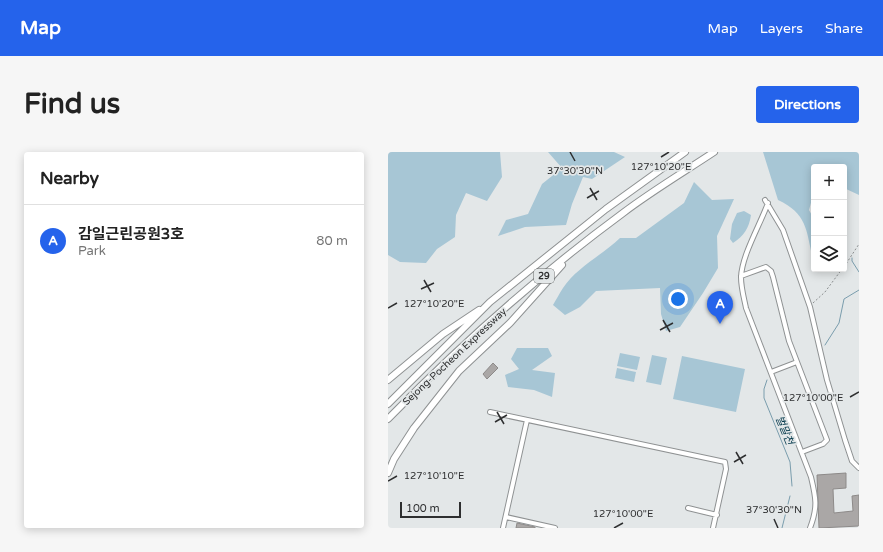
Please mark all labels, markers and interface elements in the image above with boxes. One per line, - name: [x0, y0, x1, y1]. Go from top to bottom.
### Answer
- text: Map: [20, 17, 61, 39]
- text: Map: [708, 20, 738, 37]
- text: Layers: [760, 20, 803, 37]
- text: Share: [825, 20, 863, 37]
- button: Directions: [756, 86, 859, 123]
- text: Find us: [24, 87, 120, 121]
- text: 127°10'20"E: [631, 161, 691, 173]
- map controls: [811, 164, 847, 272]
- button: +: [811, 164, 847, 200]
- text: 37°30'30"N: [547, 165, 603, 177]
- text: Nearby: [40, 168, 99, 189]
- button: −: [811, 200, 847, 236]
- text: 감일근린공원3호: [78, 225, 184, 243]
- text: A: [48, 233, 58, 249]
- text: 80 m: [316, 233, 348, 249]
- button: layers: [811, 236, 847, 272]
- text: Park: [78, 243, 106, 259]
- road number: 29: [534, 269, 554, 283]
- your location: [668, 289, 688, 309]
- pin: A: [707, 291, 733, 324]
- text: 127°10'20"E: [404, 298, 464, 310]
- street label: Sejong-Pocheon Expressway: [400, 305, 509, 408]
- text: 127°10'00"E: [783, 392, 843, 404]
- water label: 벌말천: [773, 414, 797, 448]
- text: 127°10'10"E: [404, 470, 464, 482]
- scale bar: [400, 500, 461, 519]
- text: 100 m: [406, 502, 440, 515]
- text: 37°30'30"N: [746, 504, 802, 516]
- text: 127°10'00"E: [593, 508, 653, 520]

